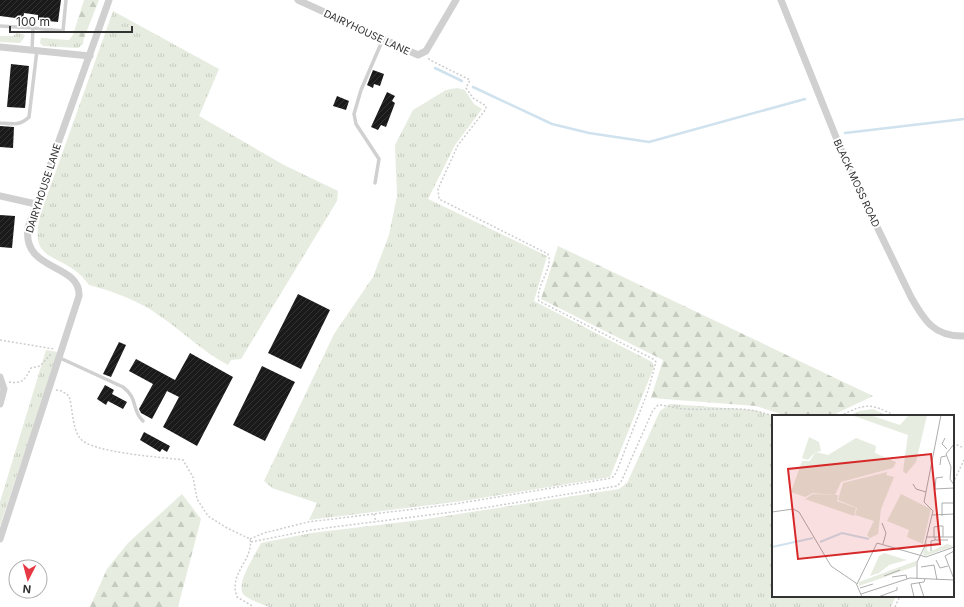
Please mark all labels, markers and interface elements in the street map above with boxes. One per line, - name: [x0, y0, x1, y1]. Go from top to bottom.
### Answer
- street label: DAIRYHOUSE LANE: [322, 7, 412, 57]
- scale bar: [10, 8, 132, 34]
- text: 100 m: [16, 14, 50, 29]
- street label: BLACK MOSS ROAD: [831, 137, 883, 229]
- street label: DAIRYHOUSE LANE: [23, 142, 63, 234]
- inset map: [772, 415, 954, 597]
- north arrow: [8, 559, 48, 599]
- text: N: [22, 582, 32, 596]

